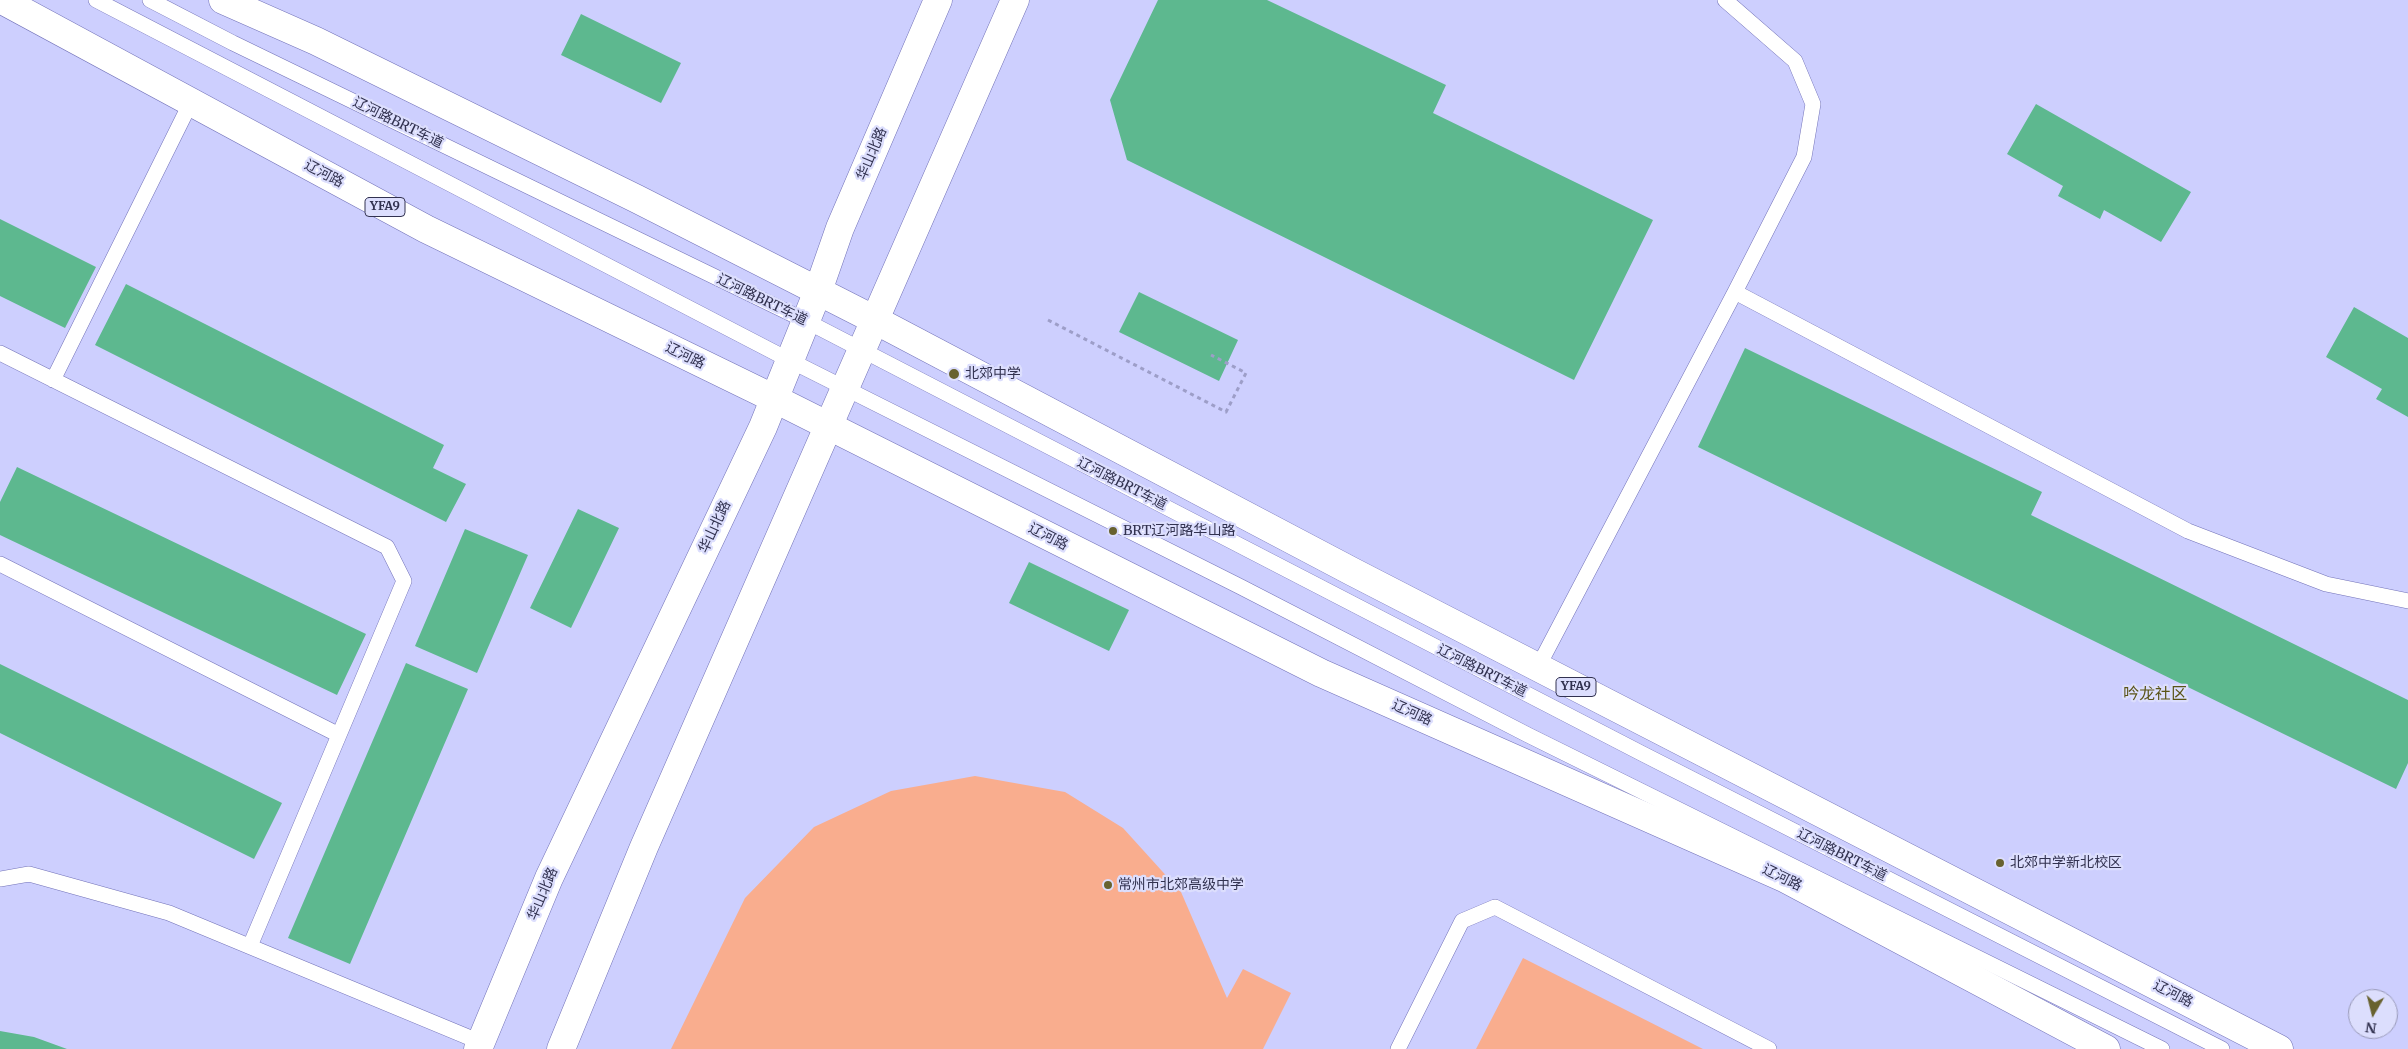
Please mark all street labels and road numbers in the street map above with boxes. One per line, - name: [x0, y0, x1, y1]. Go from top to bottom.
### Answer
- street label: 辽河路BRT车道: [350, 94, 446, 152]
- street label: 华山北路: [853, 125, 891, 183]
- street label: 辽河路: [302, 157, 346, 191]
- road number: YFA9: [365, 198, 405, 216]
- street label: 辽河路BRT车道: [714, 271, 810, 329]
- street label: 辽河路: [662, 339, 708, 373]
- street label: 辽河路BRT车道: [1074, 454, 1170, 514]
- street label: 华山北路: [696, 498, 734, 556]
- street label: 辽河路: [1025, 520, 1071, 554]
- street label: 辽河路BRT车道: [1434, 641, 1530, 701]
- road number: YFA9: [1556, 678, 1596, 696]
- street label: 辽河路: [1389, 697, 1435, 729]
- street label: 辽河路BRT车道: [1794, 825, 1890, 885]
- street label: 辽河路: [1759, 861, 1805, 895]
- street label: 华山北路: [524, 865, 562, 923]
- street label: 辽河路: [2150, 977, 2196, 1011]

